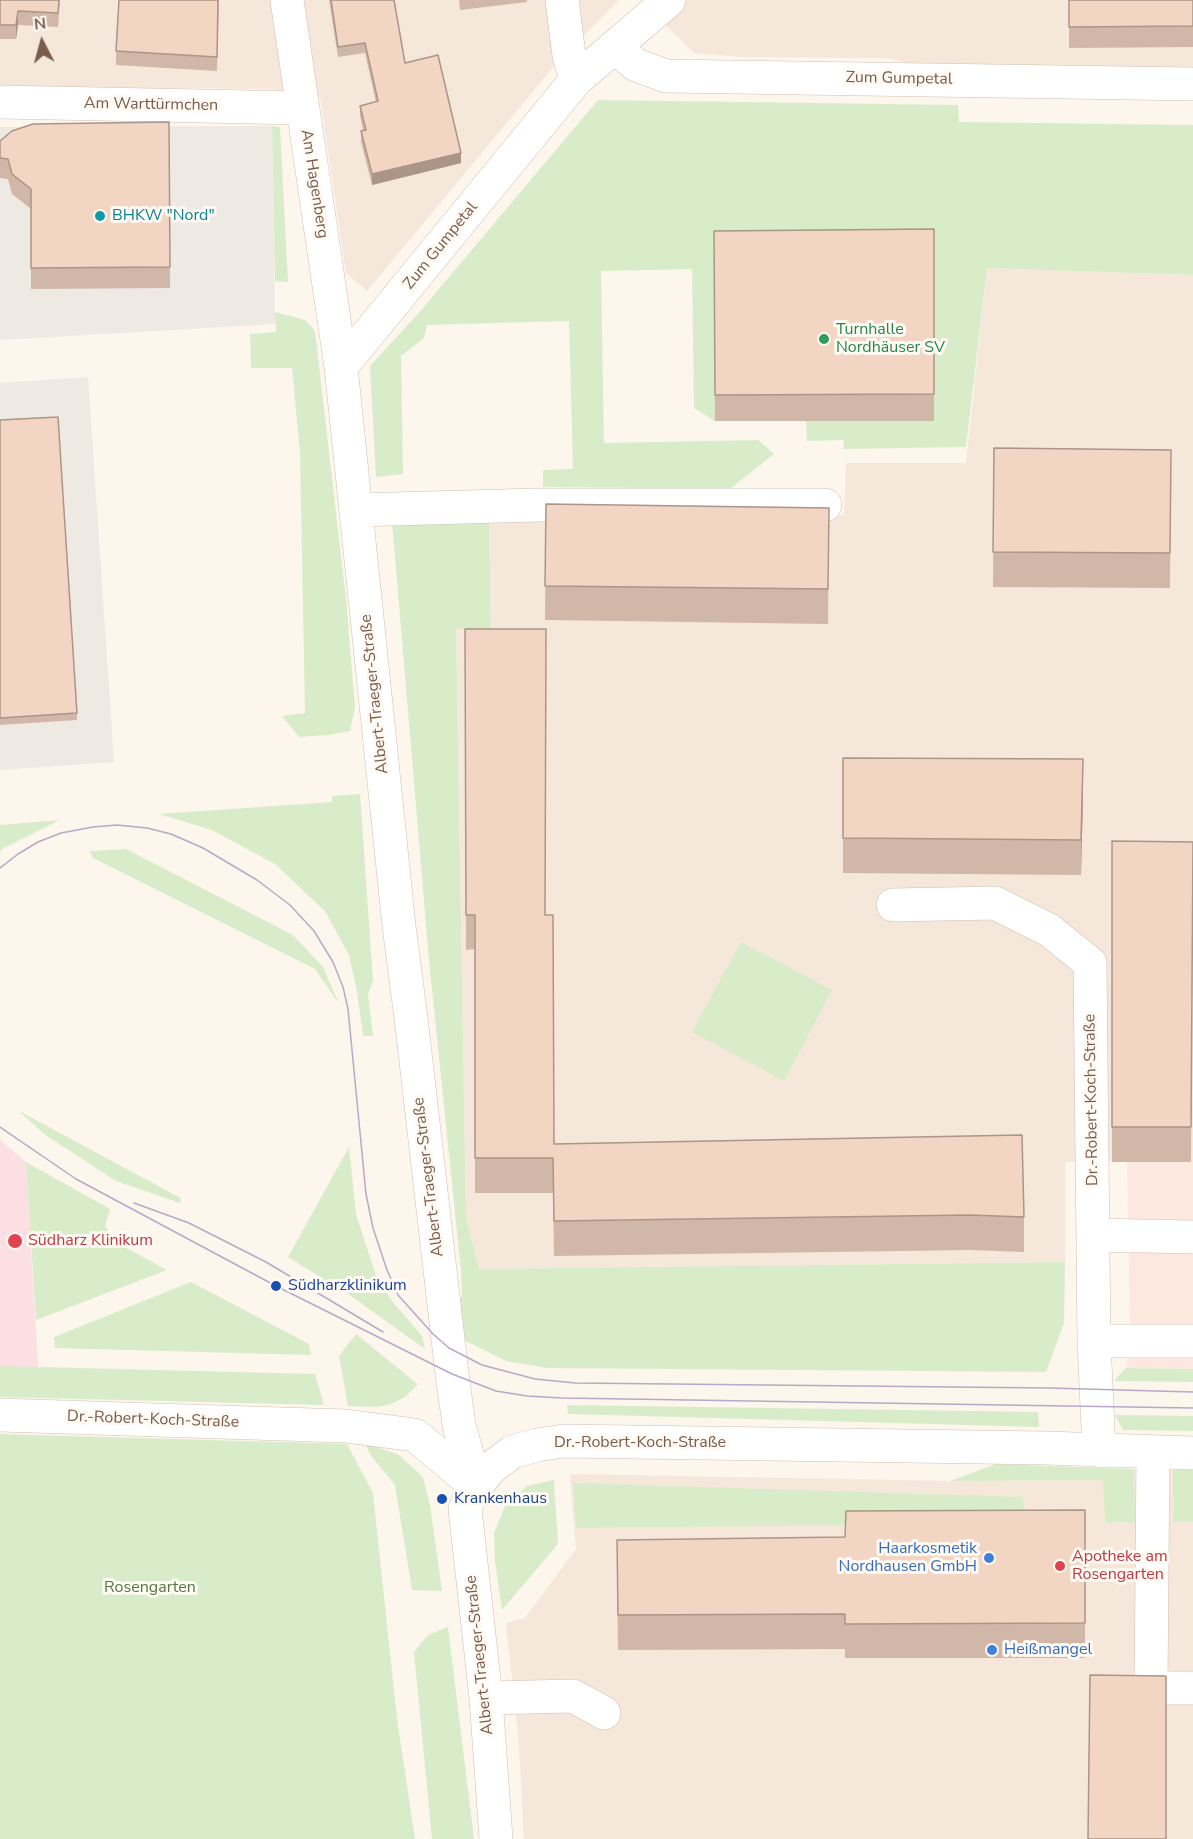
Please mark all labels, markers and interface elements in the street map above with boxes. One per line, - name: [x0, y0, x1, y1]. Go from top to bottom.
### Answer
- north arrow: [12, 12, 72, 72]
- text: N: [33, 13, 47, 36]
- street label: Zum Gumpetal: [845, 68, 953, 90]
- street label: Am Warttürmchen: [84, 94, 218, 116]
- street label: Am Hagenberg: [296, 128, 332, 240]
- street label: Zum Gumpetal: [400, 198, 482, 294]
- place label: BHKW "Nord": [112, 206, 215, 226]
- marker: BHKW "Nord": [93, 209, 107, 223]
- place label: Turnhalle Nordhäuser SV: [836, 320, 945, 358]
- marker: Turnhalle Nordhäuser SV: [817, 332, 831, 346]
- street label: Albert-Traeger-Straße: [357, 613, 393, 775]
- street label: Dr.-Robert-Koch-Straße: [1081, 1014, 1103, 1186]
- street label: Albert-Traeger-Straße: [410, 1096, 448, 1258]
- place label: Südharz Klinikum: [28, 1231, 153, 1251]
- marker: Südharz Klinikum: [6, 1232, 24, 1250]
- place label: Südharzklinikum: [288, 1276, 407, 1296]
- marker: Südharzklinikum: [269, 1279, 283, 1293]
- street label: Dr.-Robert-Koch-Straße: [67, 1407, 239, 1433]
- street label: Dr.-Robert-Koch-Straße: [554, 1433, 726, 1453]
- place label: Krankenhaus: [454, 1489, 547, 1509]
- marker: Krankenhaus: [435, 1492, 449, 1506]
- place label: Haarkosmetik Nordhausen GmbH: [839, 1539, 977, 1577]
- place label: Apotheke am Rosengarten: [1072, 1547, 1168, 1585]
- marker: Haarkosmetik Nordhausen GmbH: [982, 1551, 996, 1565]
- marker: Apotheke am Rosengarten: [1053, 1559, 1067, 1573]
- street label: Albert-Traeger-Straße: [462, 1574, 498, 1736]
- park label: Rosengarten: [104, 1578, 196, 1598]
- place label: Heißmangel: [1004, 1640, 1092, 1660]
- marker: Heißmangel: [985, 1643, 999, 1657]

